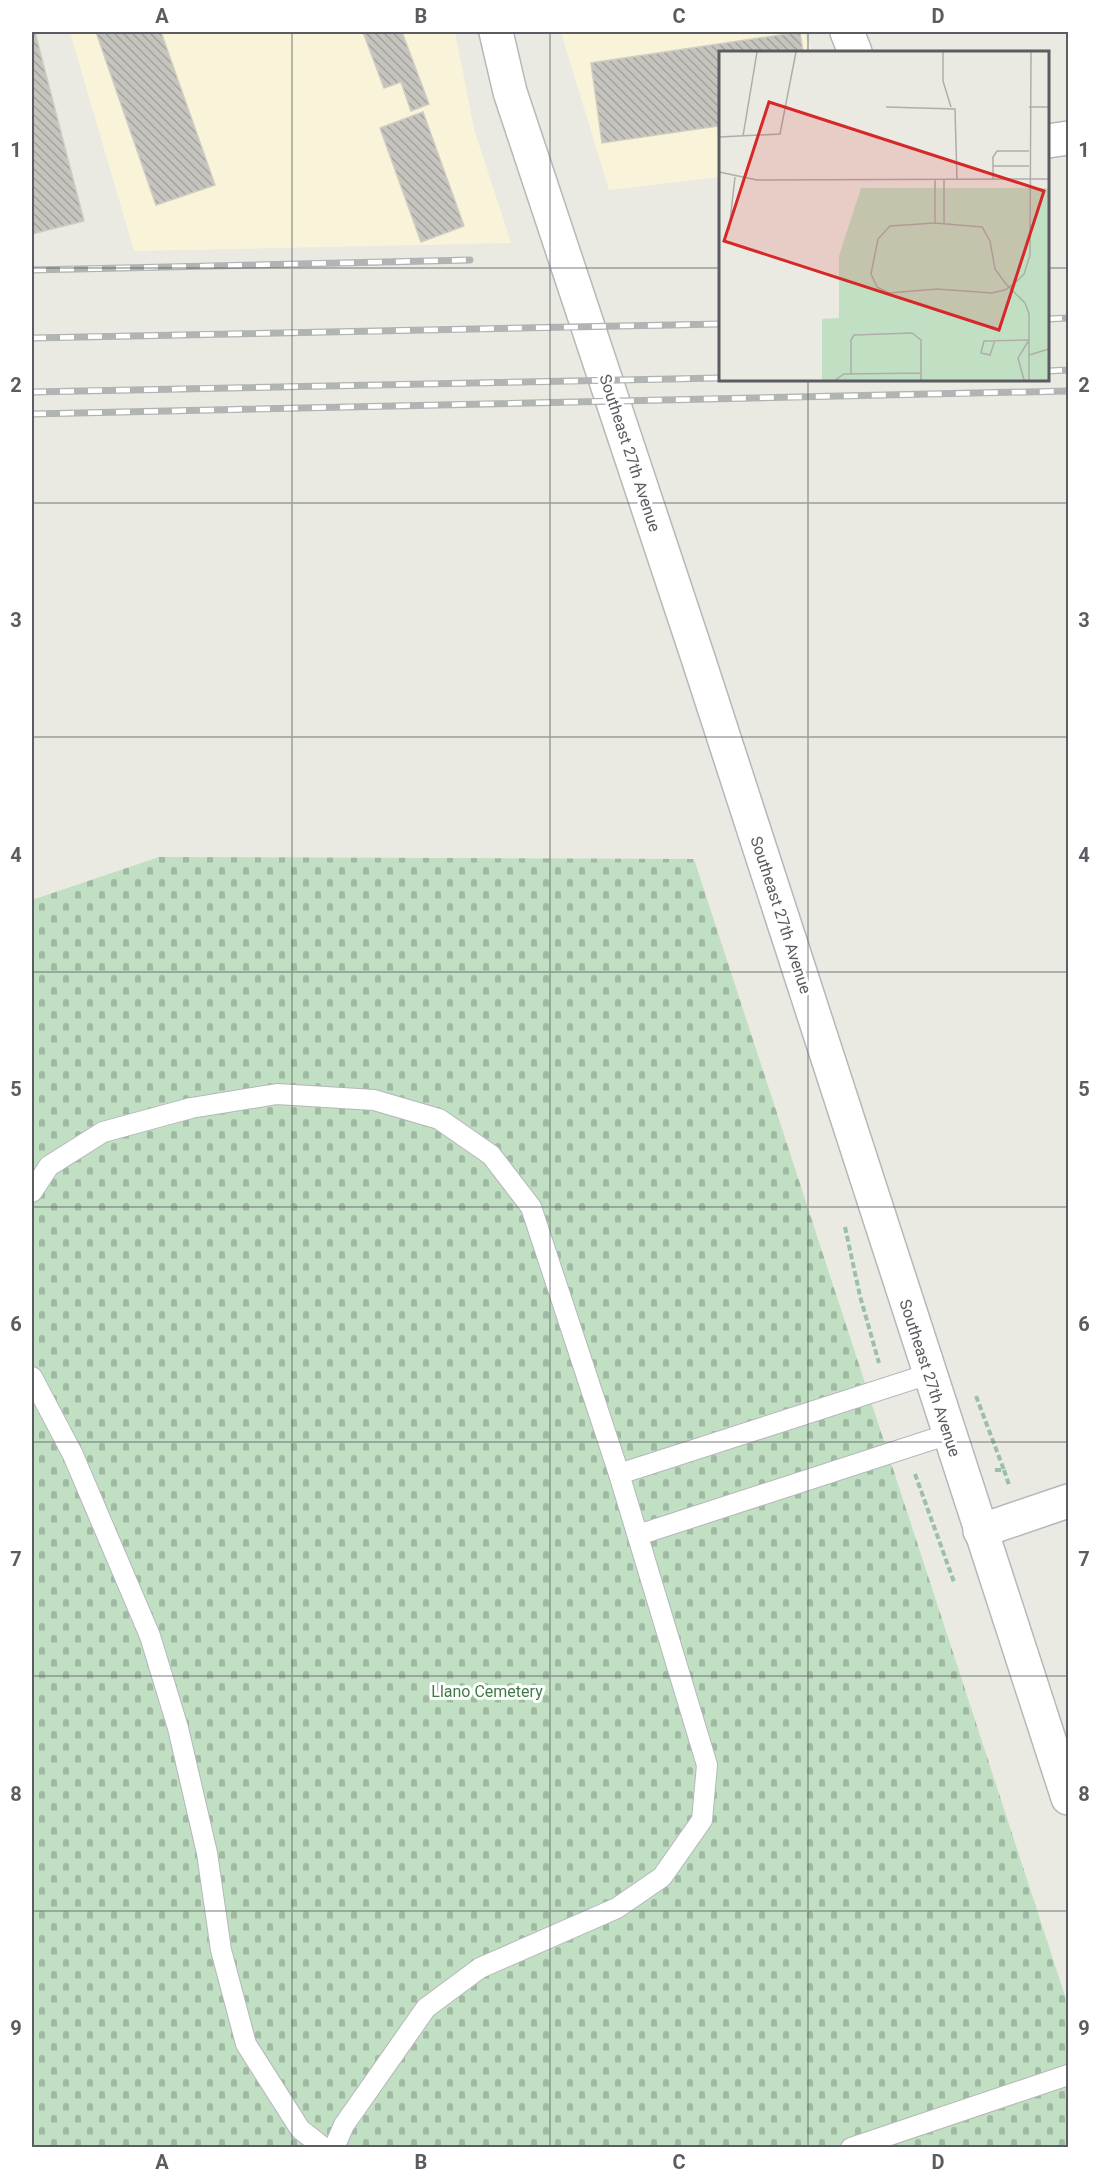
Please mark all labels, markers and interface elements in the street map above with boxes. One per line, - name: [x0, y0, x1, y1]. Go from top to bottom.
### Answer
- text: A: [155, 4, 169, 28]
- text: B: [415, 4, 427, 28]
- text: C: [672, 4, 686, 28]
- text: D: [932, 4, 945, 28]
- inset map: [719, 51, 1049, 381]
- text: 1: [10, 138, 22, 162]
- text: 1: [1078, 138, 1090, 162]
- street label: Southeast 27th Avenue: [596, 372, 664, 534]
- text: 2: [10, 373, 22, 397]
- text: 2: [1078, 373, 1090, 397]
- text: 3: [10, 608, 22, 632]
- text: 3: [1078, 608, 1090, 632]
- street label: Southeast 27th Avenue: [747, 834, 815, 996]
- text: 4: [10, 843, 22, 867]
- text: 4: [1078, 843, 1090, 867]
- text: 5: [10, 1077, 22, 1101]
- text: 5: [1078, 1077, 1090, 1101]
- street label: Southeast 27th Avenue: [896, 1297, 964, 1459]
- text: 6: [10, 1312, 22, 1336]
- text: 6: [1078, 1312, 1090, 1336]
- text: 7: [10, 1547, 22, 1571]
- text: 7: [1078, 1547, 1090, 1571]
- park label: Llano Cemetery: [431, 1682, 543, 1701]
- text: 8: [10, 1782, 22, 1806]
- text: 8: [1078, 1782, 1090, 1806]
- text: 9: [10, 2016, 22, 2040]
- text: 9: [1078, 2016, 1090, 2040]
- text: A: [155, 2150, 169, 2174]
- text: B: [415, 2150, 427, 2174]
- text: C: [672, 2150, 686, 2174]
- text: D: [932, 2150, 945, 2174]

